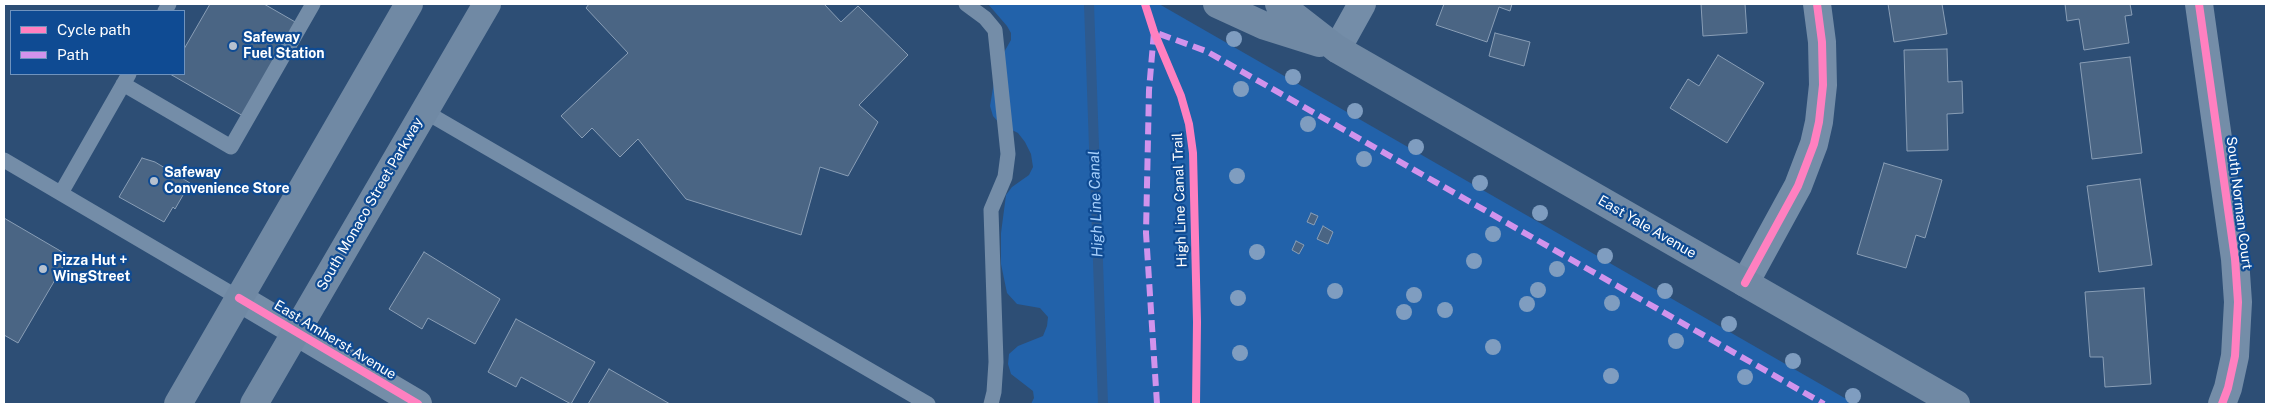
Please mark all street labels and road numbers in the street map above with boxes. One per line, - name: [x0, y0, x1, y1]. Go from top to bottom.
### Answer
- street label: South Monaco Street Parkway: [313, 114, 427, 294]
- street label: High Line Canal Trail: [1169, 132, 1191, 268]
- street label: South Norman Court: [2223, 136, 2255, 270]
- street label: East Yale Avenue: [1595, 192, 1699, 262]
- street label: East Amherst Avenue: [271, 297, 399, 383]

